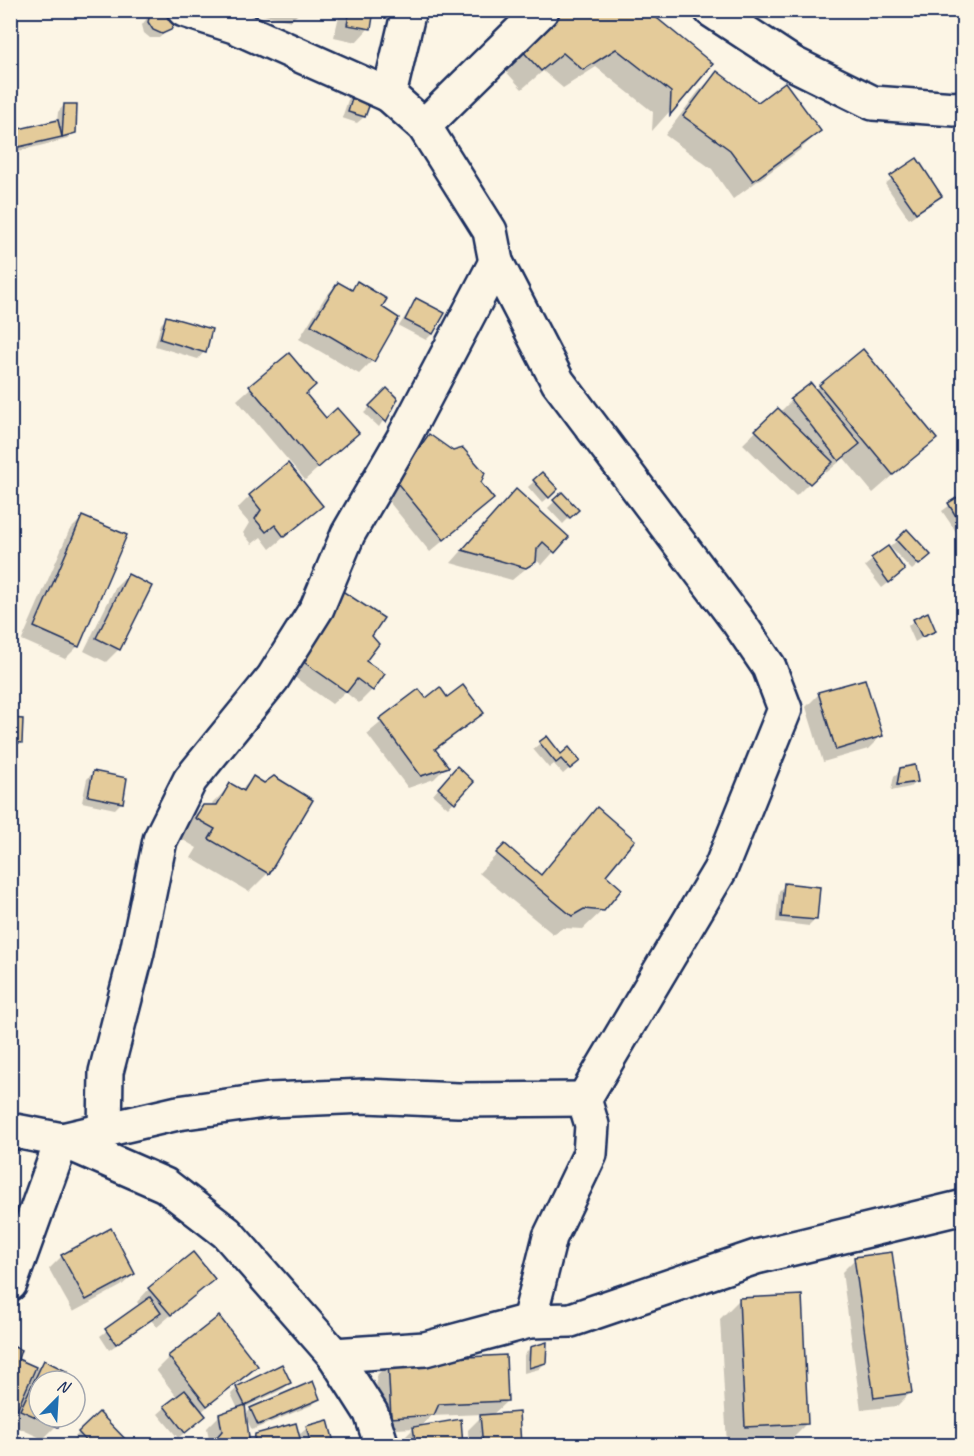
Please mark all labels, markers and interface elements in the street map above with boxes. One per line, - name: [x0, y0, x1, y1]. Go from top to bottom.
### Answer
- north arrow: [27, 1369, 87, 1429]
- text: N: [54, 1375, 74, 1399]

